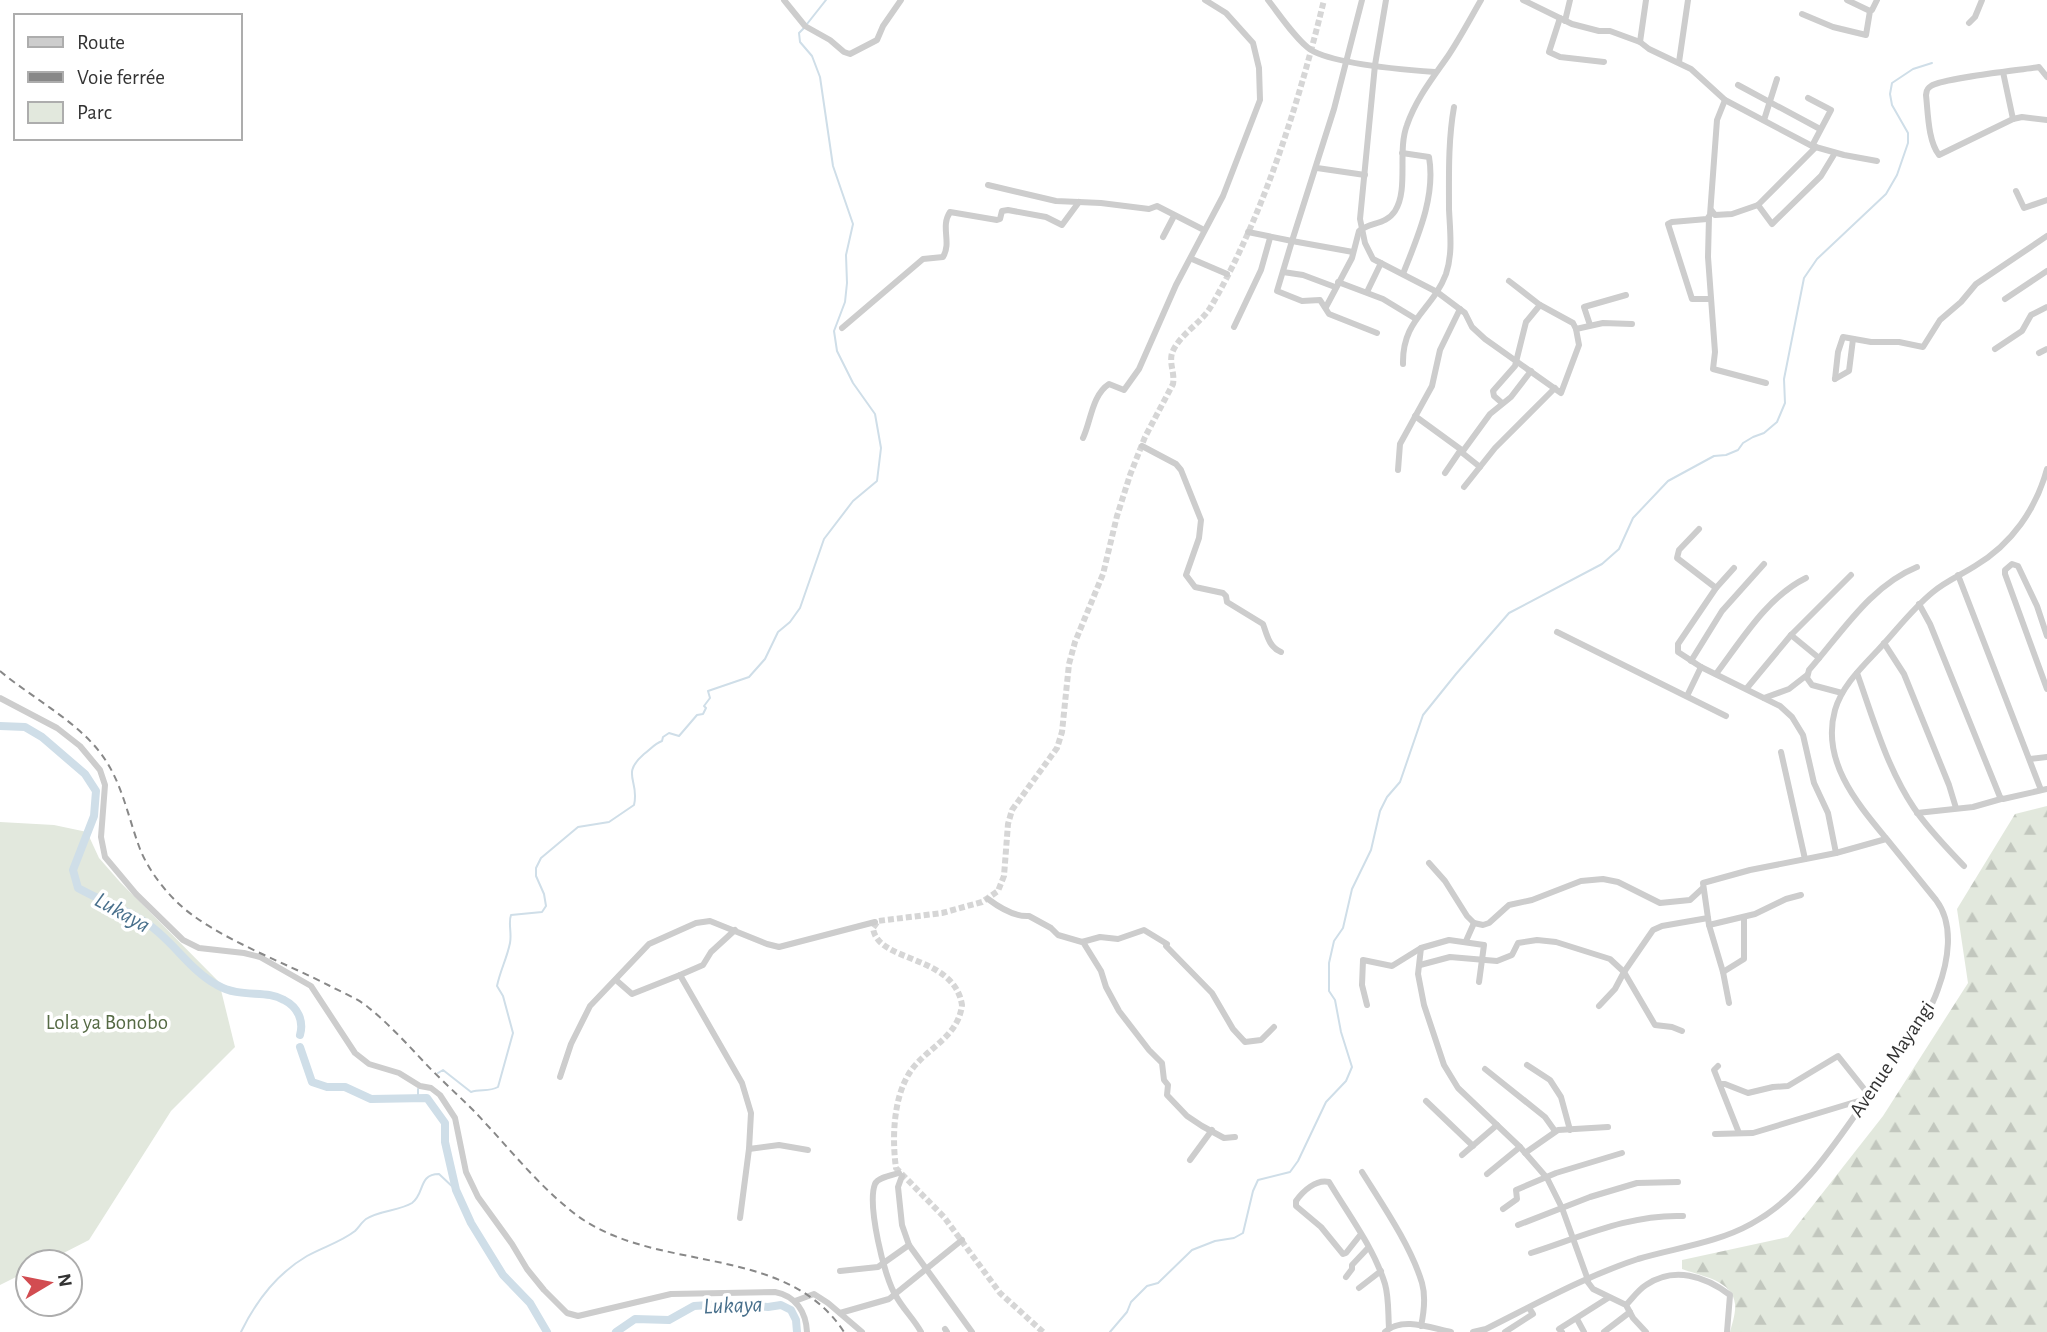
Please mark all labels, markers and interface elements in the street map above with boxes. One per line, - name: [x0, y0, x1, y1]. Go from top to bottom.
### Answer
- legend: [14, 14, 242, 140]
- text: Route: [77, 32, 125, 53]
- text: Voie ferrée: [77, 67, 165, 88]
- text: Parc: [77, 102, 112, 123]
- water label: Lukaya: [90, 889, 154, 937]
- street label: Avenue Mayangi: [1846, 997, 1938, 1121]
- park label: Lola ya Bonobo: [46, 1012, 168, 1033]
- north arrow: [14, 1248, 84, 1318]
- text: N: [54, 1272, 75, 1288]
- water label: Lukaya: [703, 1293, 763, 1319]

